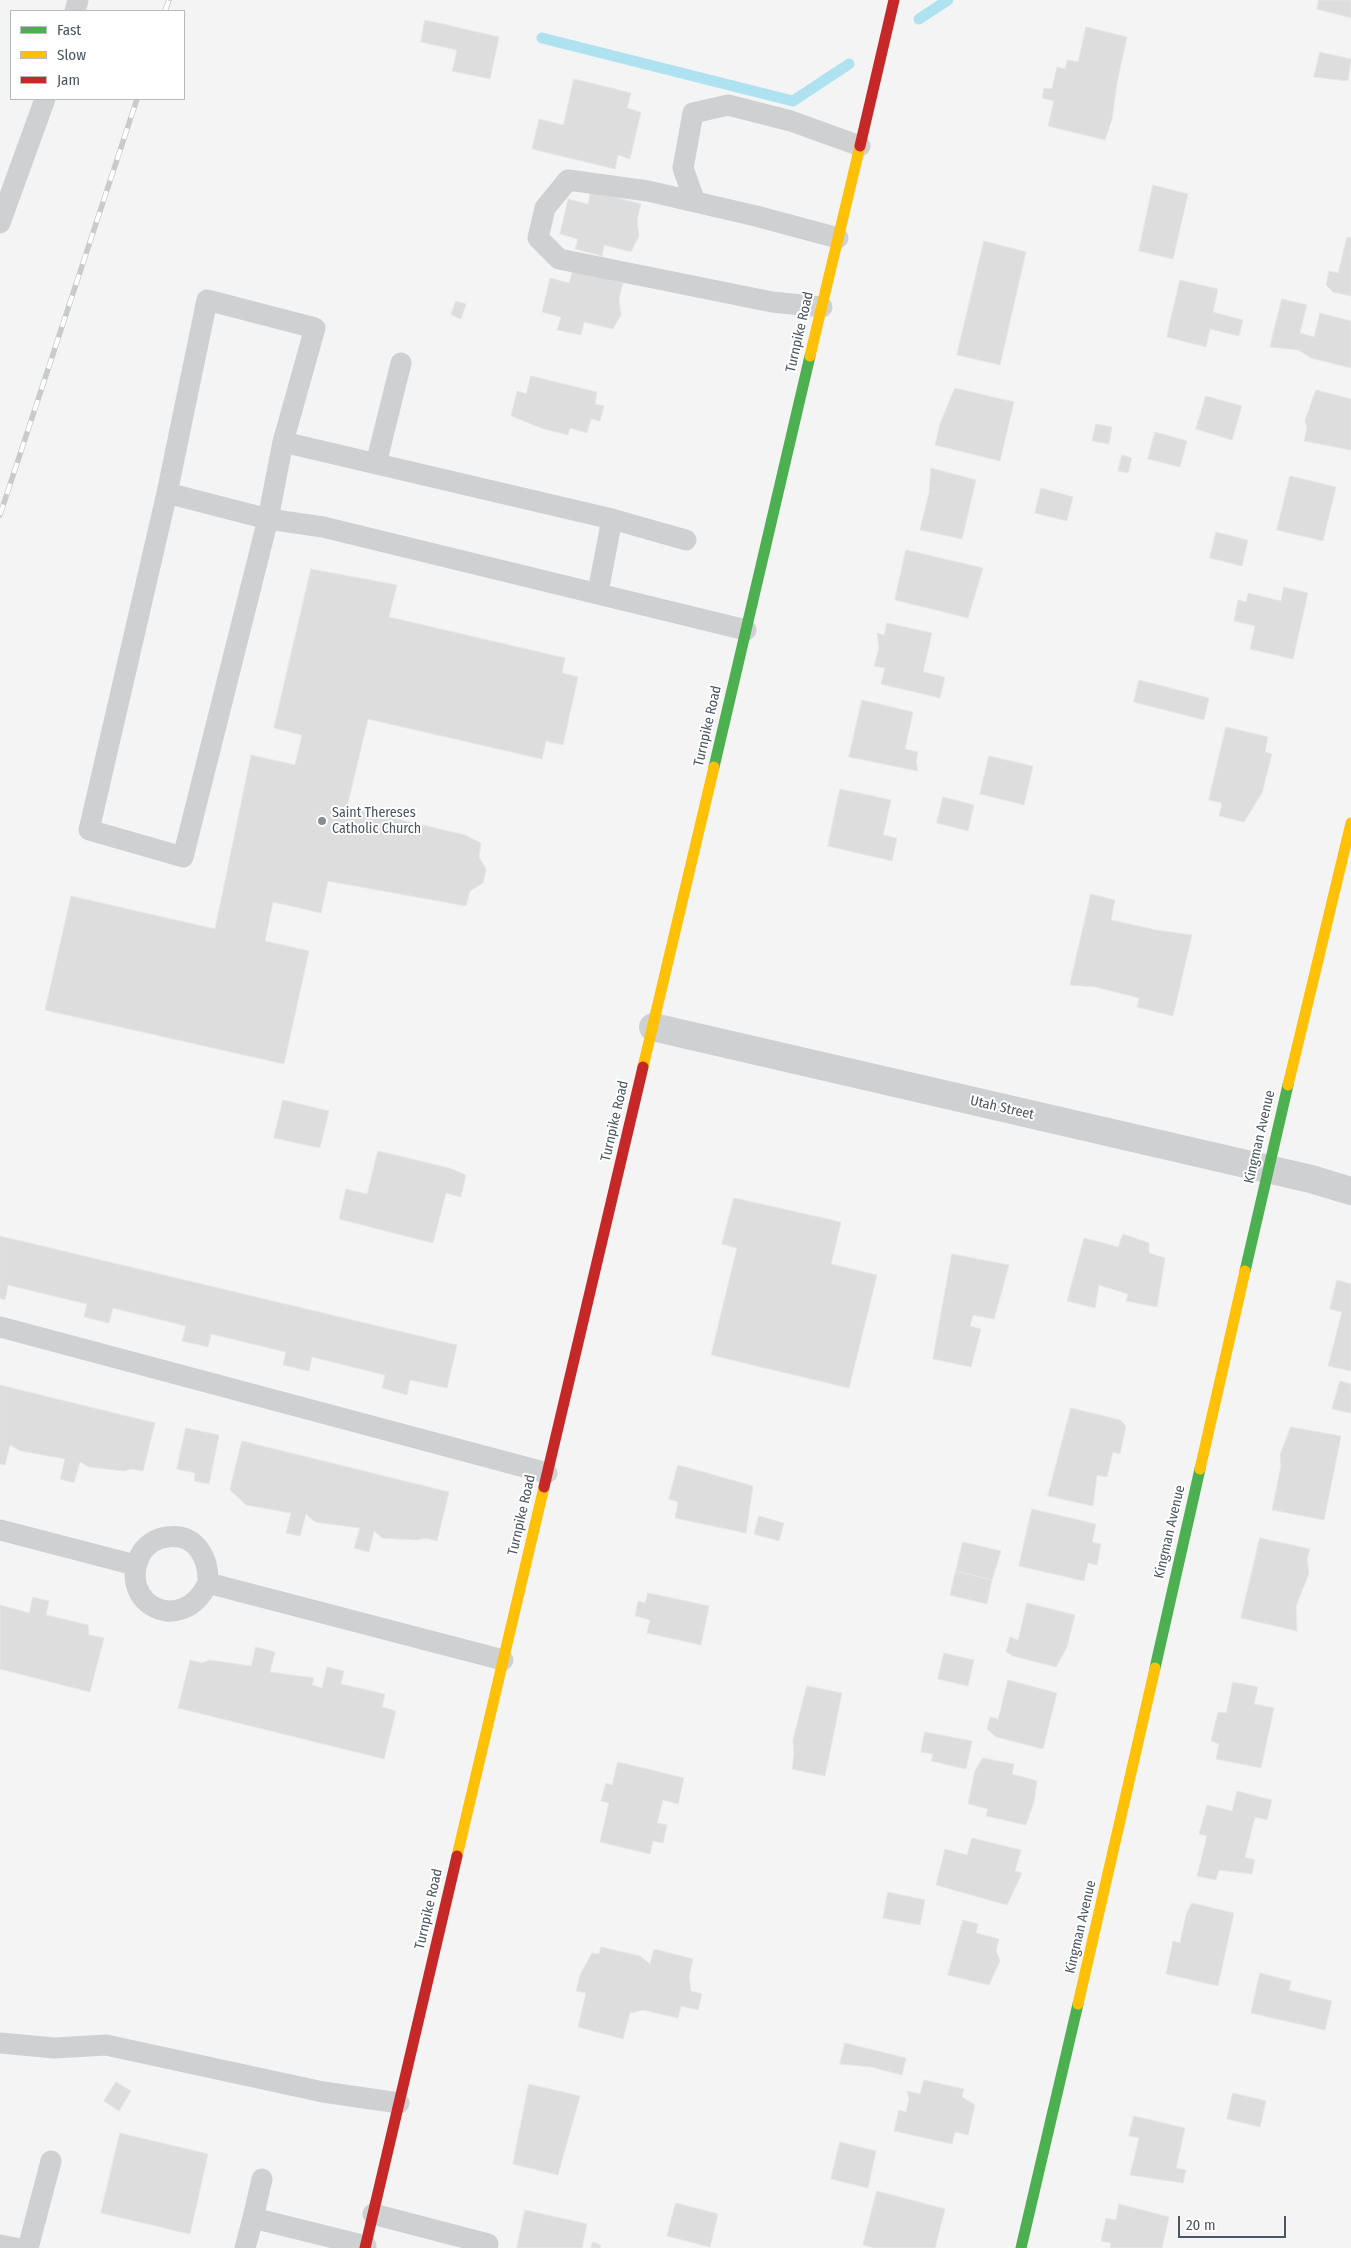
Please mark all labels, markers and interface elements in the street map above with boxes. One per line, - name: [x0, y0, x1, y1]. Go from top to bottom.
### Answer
- legend: [10, 10, 185, 100]
- text: Fast: [57, 21, 81, 39]
- text: Slow: [57, 46, 86, 64]
- text: Jam: [57, 71, 80, 89]
- street label: Turnpike Road: [783, 290, 817, 374]
- street label: Turnpike Road: [691, 684, 725, 768]
- place label: Saint Thereses Catholic Church: [332, 805, 421, 838]
- marker: Saint Thereses Catholic Church: [316, 815, 328, 827]
- street label: Turnpike Road: [598, 1079, 632, 1163]
- street label: Kingman Avenue: [1241, 1089, 1279, 1185]
- street label: Utah Street: [969, 1093, 1035, 1123]
- street label: Turnpike Road: [505, 1473, 539, 1557]
- street label: Kingman Avenue: [1151, 1484, 1189, 1580]
- street label: Turnpike Road: [412, 1867, 446, 1951]
- street label: Kingman Avenue: [1062, 1879, 1100, 1975]
- scale bar: [1181, 2206, 1288, 2238]
- text: 20 m: [1186, 2216, 1216, 2234]

